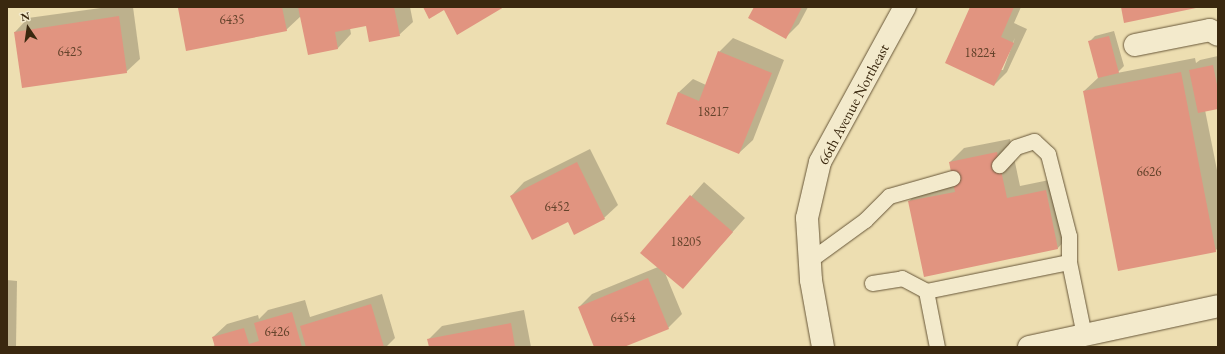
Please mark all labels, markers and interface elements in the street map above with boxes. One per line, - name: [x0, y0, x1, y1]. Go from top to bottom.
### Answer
- north arrow: [8, 8, 48, 48]
- text: N: [19, 8, 31, 24]
- house number: 6435: [220, 12, 244, 28]
- street label: 66th Avenue Northeast: [814, 41, 892, 167]
- house number: 6425: [58, 44, 82, 60]
- house number: 18224: [964, 45, 996, 61]
- house number: 18217: [697, 104, 729, 120]
- house number: 6626: [1137, 164, 1161, 180]
- house number: 6452: [545, 199, 569, 215]
- house number: 18205: [670, 234, 702, 250]
- house number: 6454: [611, 310, 635, 326]
- house number: 6426: [265, 324, 289, 340]

